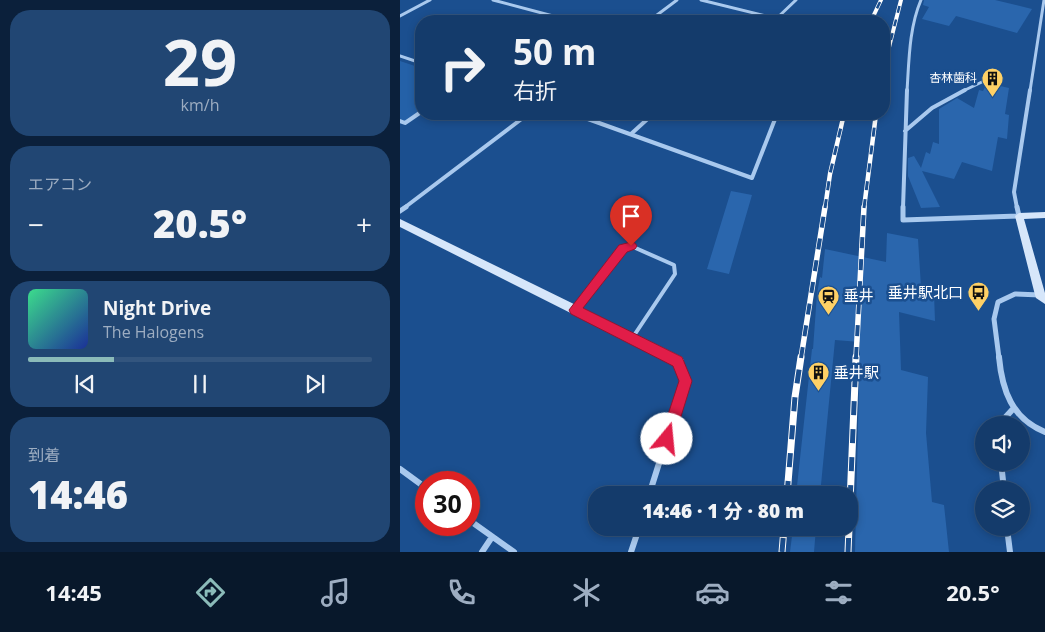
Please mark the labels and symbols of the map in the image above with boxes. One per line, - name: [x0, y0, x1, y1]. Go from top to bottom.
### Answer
- building icon: 杏林歯科: [981, 66, 1005, 97]
- place label: 杏林歯科: [929, 69, 977, 86]
- pin: [610, 195, 652, 246]
- bus stop icon: 垂井駅北口: [967, 281, 991, 312]
- place label: 垂井駅北口: [888, 282, 963, 302]
- station icon: 垂井: [816, 284, 840, 315]
- place label: 垂井: [844, 285, 874, 305]
- building icon: 垂井駅: [806, 361, 830, 392]
- place label: 垂井駅: [834, 362, 879, 382]
- position arrow: [640, 412, 692, 464]
- speed limit sign: 30: [415, 471, 480, 536]

